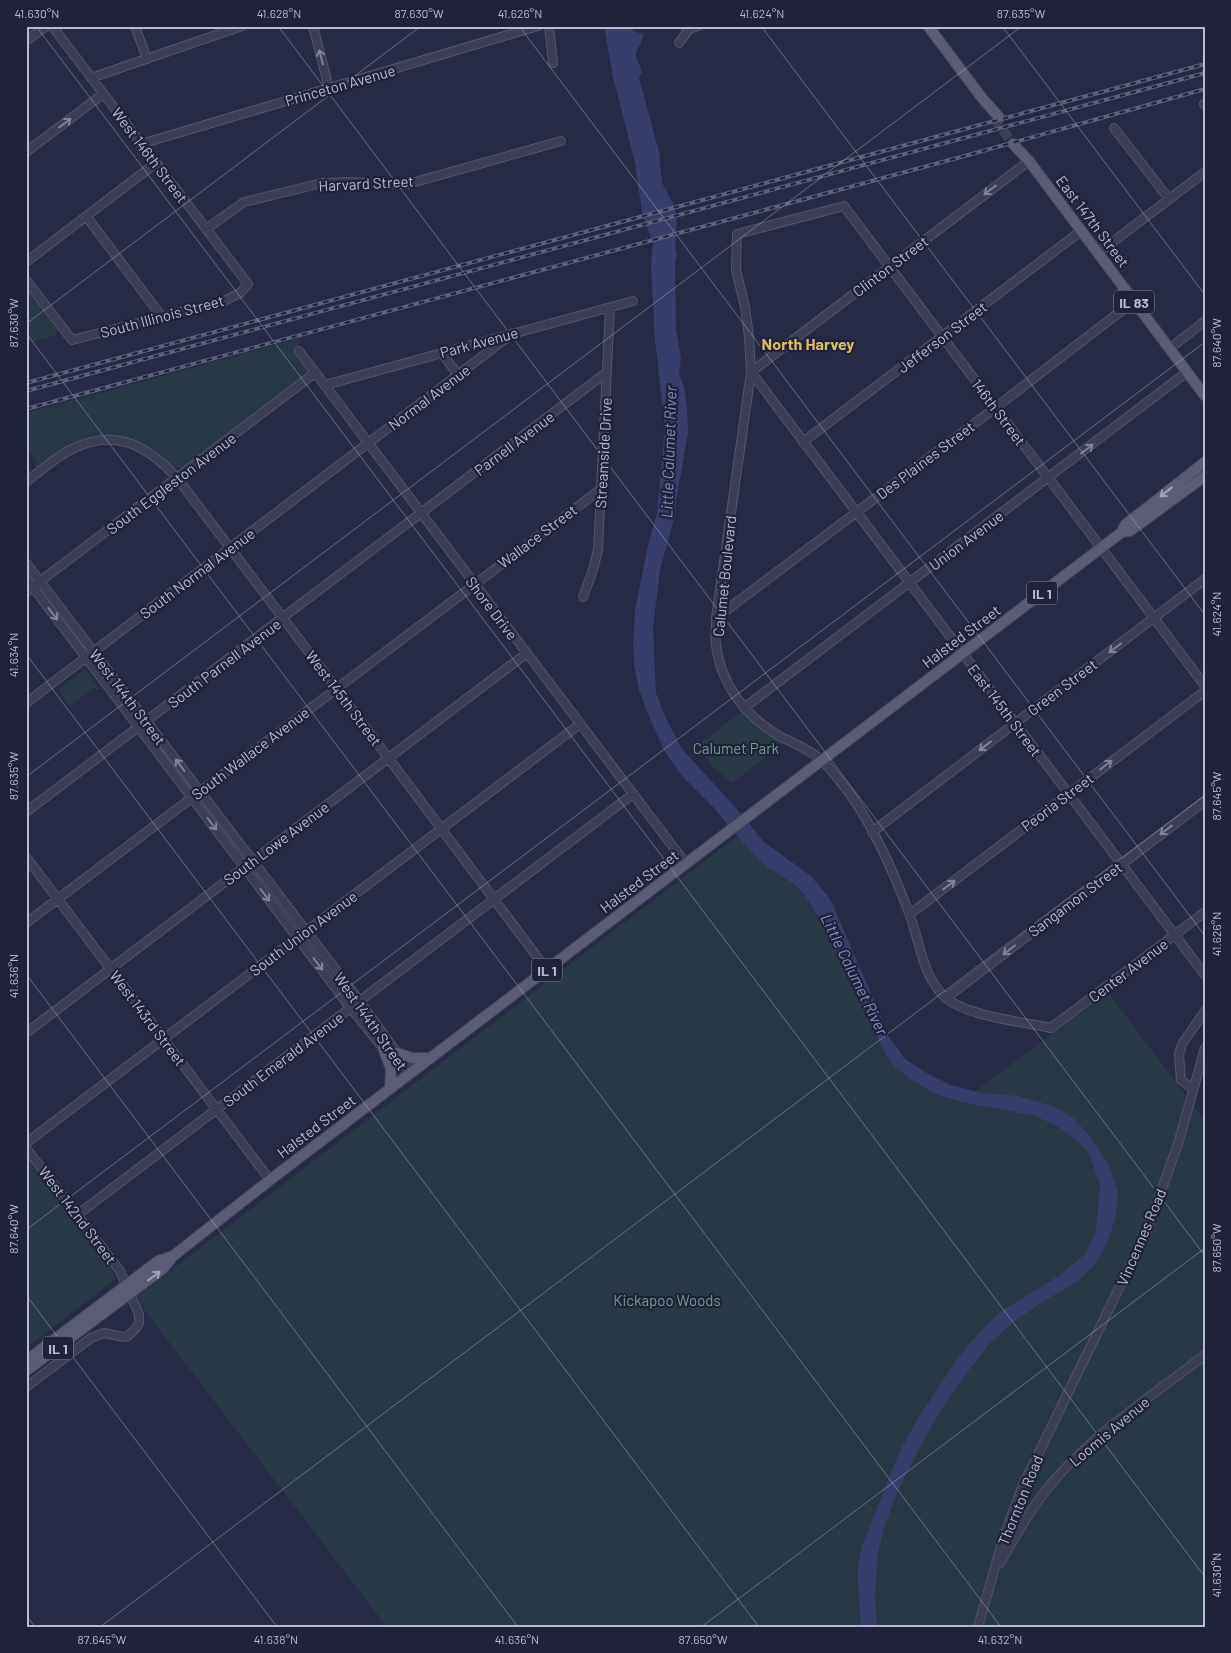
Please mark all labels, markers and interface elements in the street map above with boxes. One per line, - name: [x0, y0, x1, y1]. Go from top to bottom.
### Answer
- text: 41.630°N: [15, 6, 59, 20]
- text: 41.628°N: [257, 6, 301, 20]
- text: 87.630°W: [395, 6, 444, 20]
- text: 41.626°N: [498, 6, 542, 20]
- text: 41.624°N: [740, 6, 784, 20]
- text: 87.635°W: [997, 6, 1046, 20]
- one-way arrow: [316, 50, 325, 66]
- street label: Princeton Avenue: [283, 61, 397, 109]
- street label: West 146th Street: [108, 104, 192, 206]
- one-way arrow: [58, 117, 71, 128]
- street label: Harvard Street: [318, 172, 414, 194]
- street label: East 147th Street: [1053, 172, 1133, 270]
- one-way arrow: [983, 185, 997, 195]
- street label: Clinton Street: [849, 232, 931, 300]
- road number: IL 83: [1114, 290, 1154, 314]
- street label: South Illinois Street: [98, 291, 226, 341]
- text: 87.630°W: [6, 298, 20, 347]
- street label: Jefferson Street: [894, 298, 990, 376]
- text: 87.640°W: [1209, 318, 1223, 368]
- street label: Park Avenue: [438, 323, 520, 361]
- district label: North Harvey: [762, 334, 854, 353]
- street label: Normal Avenue: [384, 360, 474, 434]
- street label: 146th Street: [968, 375, 1030, 449]
- water label: Little Calumet River: [656, 384, 680, 519]
- street label: Streamside Drive: [591, 397, 615, 509]
- street label: Parnell Avenue: [470, 407, 558, 479]
- street label: Des Plaines Street: [872, 417, 978, 503]
- street label: South Eggleston Avenue: [103, 428, 239, 538]
- one-way arrow: [1080, 443, 1093, 454]
- one-way arrow: [1159, 487, 1173, 497]
- street label: Wallace Street: [494, 500, 580, 572]
- street label: Union Avenue: [925, 506, 1007, 574]
- street label: Calumet Boulevard: [709, 514, 739, 638]
- street label: South Normal Avenue: [136, 524, 258, 622]
- street label: Shore Drive: [462, 573, 522, 643]
- road number: IL 1: [1027, 582, 1057, 604]
- text: 41.624°N: [1209, 592, 1223, 636]
- street label: Halsted Street: [918, 601, 1004, 671]
- one-way arrow: [48, 607, 58, 621]
- street label: South Parnell Avenue: [164, 615, 284, 711]
- text: 41.634°N: [6, 633, 20, 677]
- one-way arrow: [1108, 643, 1122, 653]
- street label: West 144th Street: [86, 646, 170, 748]
- street label: West 145th Street: [302, 647, 386, 749]
- street label: Green Street: [1024, 655, 1100, 719]
- street label: East 145th Street: [964, 660, 1046, 760]
- street label: South Wallace Avenue: [188, 703, 312, 803]
- park label: Calumet Park: [693, 739, 780, 757]
- one-way arrow: [978, 741, 992, 751]
- text: 87.635°W: [6, 751, 20, 800]
- one-way arrow: [175, 759, 186, 772]
- one-way arrow: [1099, 760, 1113, 770]
- street label: Peoria Street: [1017, 769, 1097, 835]
- text: 87.645°W: [1209, 771, 1223, 820]
- street label: South Lowe Avenue: [220, 798, 332, 888]
- one-way arrow: [207, 817, 217, 831]
- one-way arrow: [1159, 825, 1173, 835]
- street label: Halsted Street: [596, 846, 682, 916]
- street label: Sangamon Street: [1025, 858, 1125, 940]
- one-way arrow: [942, 879, 955, 890]
- street label: South Union Avenue: [246, 887, 360, 979]
- one-way arrow: [260, 888, 271, 901]
- water label: Little Calumet River: [817, 910, 893, 1039]
- text: 41.626°N: [1209, 912, 1223, 956]
- street label: Center Avenue: [1085, 934, 1171, 1006]
- one-way arrow: [1002, 945, 1016, 955]
- text: 41.636°N: [6, 954, 20, 998]
- one-way arrow: [313, 957, 323, 971]
- road number: IL 1: [532, 958, 562, 982]
- street label: West 143rd Street: [106, 967, 190, 1069]
- street label: West 144th Street: [331, 969, 411, 1073]
- street label: South Emerald Avenue: [219, 1008, 347, 1110]
- street label: Halsted Street: [273, 1091, 359, 1161]
- street label: West 142nd Street: [35, 1163, 121, 1267]
- street label: Vincennes Road: [1112, 1186, 1170, 1288]
- text: 87.640°W: [6, 1204, 20, 1254]
- text: 87.650°W: [1209, 1223, 1223, 1272]
- one-way arrow: [147, 1271, 160, 1282]
- park label: Kickapoo Woods: [613, 1291, 721, 1309]
- road number: IL 1: [43, 1336, 73, 1360]
- street label: Loomis Avenue: [1065, 1392, 1153, 1470]
- street label: Thornton Road: [994, 1452, 1046, 1548]
- text: 41.630°N: [1209, 1553, 1223, 1597]
- text: 87.645°W: [78, 1632, 127, 1646]
- text: 41.638°N: [254, 1632, 298, 1646]
- text: 41.636°N: [495, 1632, 539, 1646]
- text: 87.650°W: [679, 1632, 728, 1646]
- text: 41.632°N: [978, 1632, 1022, 1646]

